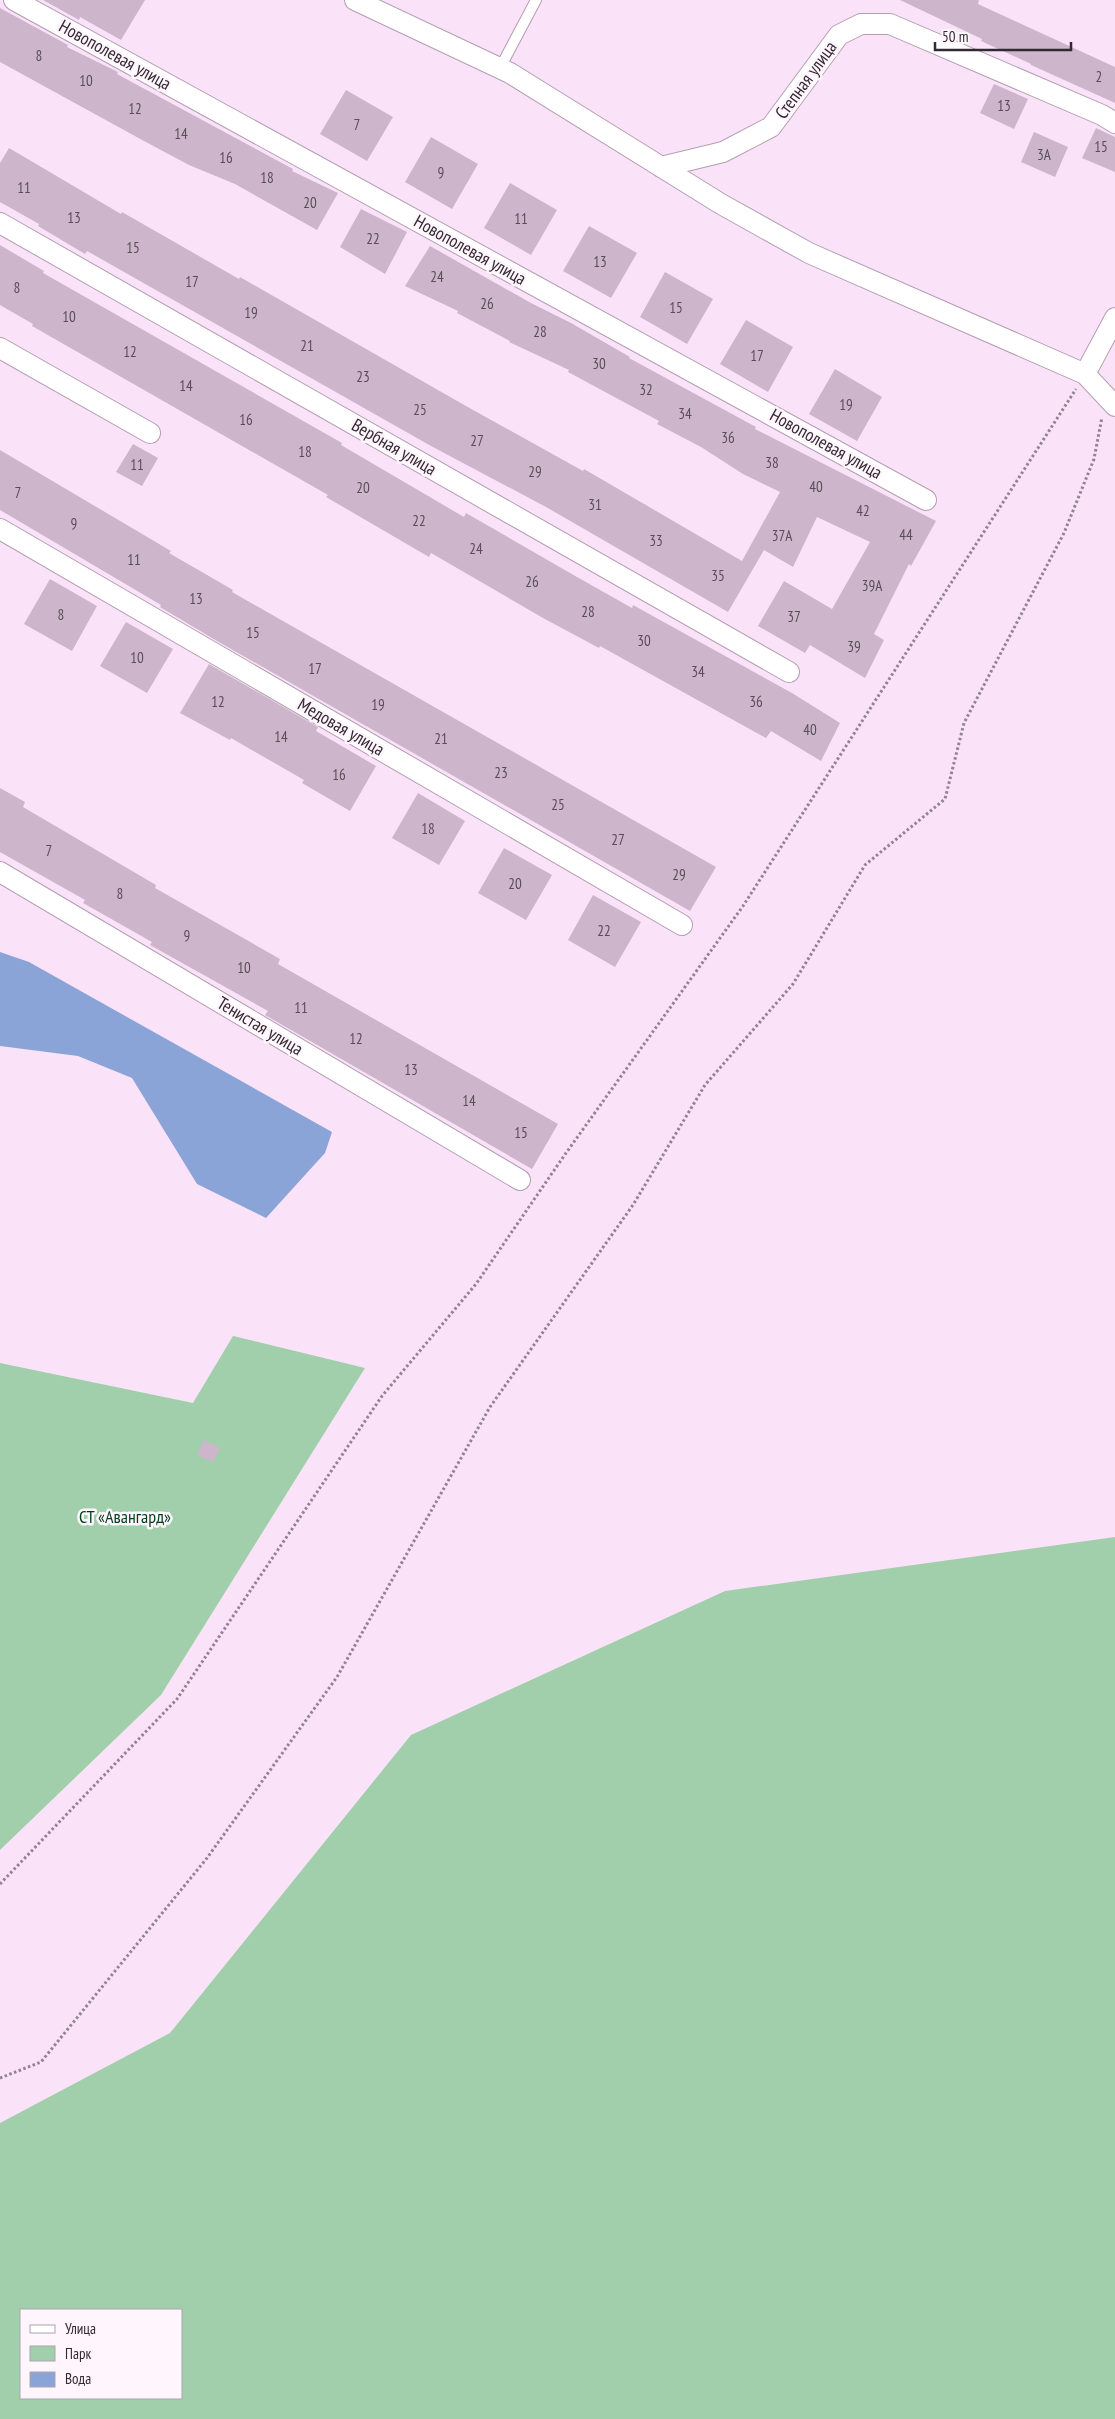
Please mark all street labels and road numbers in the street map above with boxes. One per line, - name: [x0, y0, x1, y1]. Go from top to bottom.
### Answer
- street label: Новополевая улица: [55, 14, 175, 95]
- street label: Степная улица: [770, 36, 842, 123]
- street label: Новополевая улица: [410, 209, 530, 290]
- street label: Новополевая улица: [766, 403, 886, 484]
- street label: Вербная улица: [348, 413, 441, 480]
- street label: Медовая улица: [294, 693, 389, 761]
- street label: Тенистая улица: [213, 991, 307, 1060]

